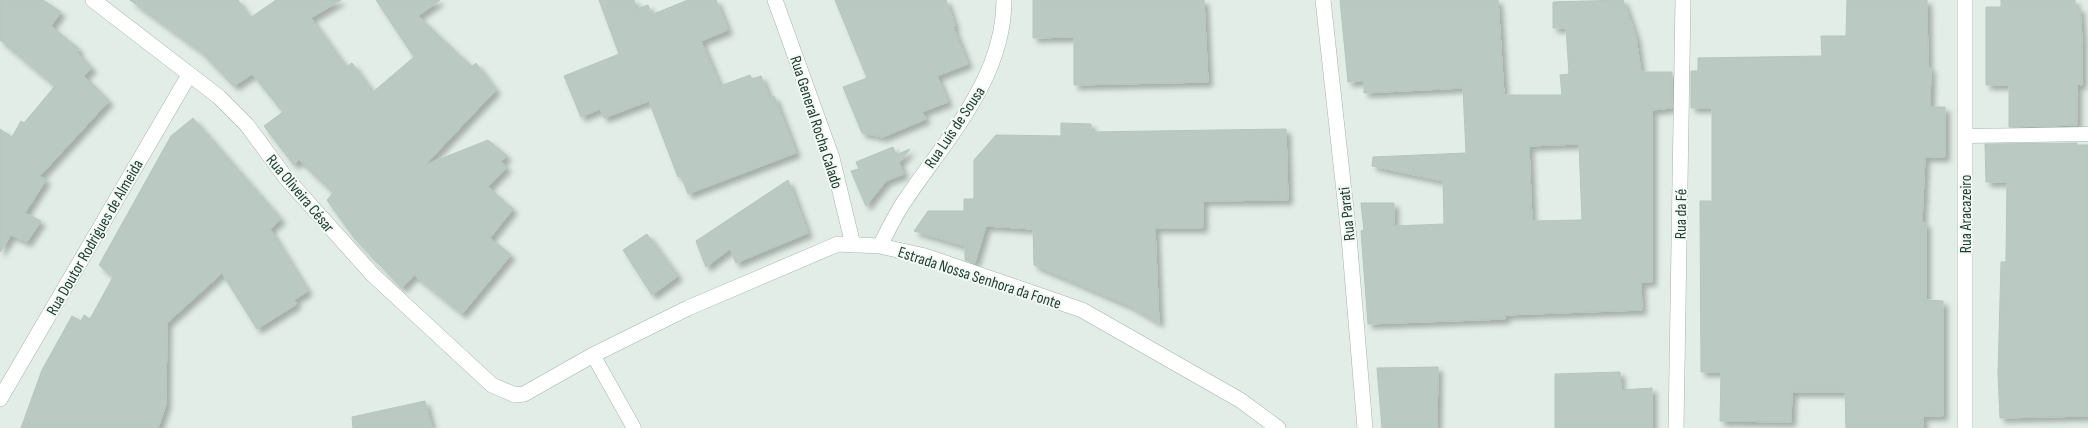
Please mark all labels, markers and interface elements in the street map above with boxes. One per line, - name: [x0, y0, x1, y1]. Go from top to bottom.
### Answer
- street label: Rua General Rocha Calado: [785, 54, 846, 191]
- street label: Rua Luís de Sousa: [921, 83, 989, 172]
- street label: Rua Oliveira César: [262, 151, 338, 237]
- street label: Rua Doutor Rodrigues de Almeida: [43, 157, 148, 319]
- street label: Rua Aracazeiro: [1957, 175, 1976, 253]
- street label: Rua Parati: [1335, 186, 1360, 242]
- street label: Rua da Fé: [1672, 189, 1691, 239]
- street label: Estrada Nossa Senhora da Fonte: [896, 243, 1064, 314]

